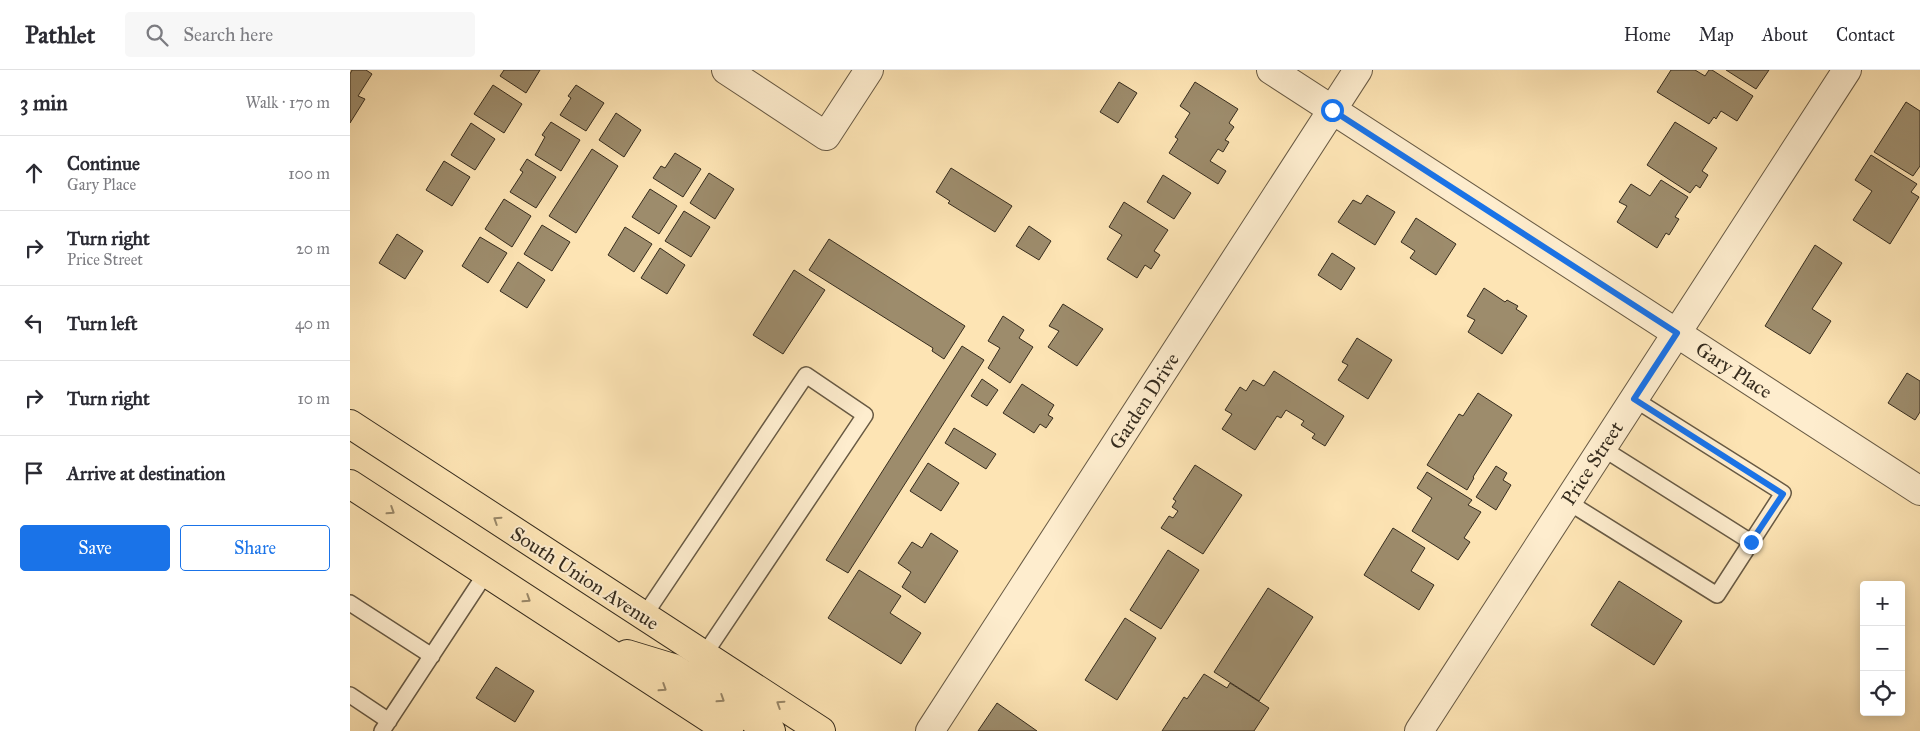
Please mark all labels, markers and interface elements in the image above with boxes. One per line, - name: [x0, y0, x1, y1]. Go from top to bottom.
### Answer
- search box: [125, 12, 475, 57]
- text: Pathlet: [25, 20, 95, 50]
- icon: search: [143, 21, 171, 49]
- text: Search here: [183, 23, 273, 46]
- text: Home: [1624, 24, 1671, 46]
- text: Map: [1699, 24, 1734, 46]
- text: About: [1762, 24, 1808, 46]
- text: Contact: [1836, 24, 1895, 46]
- text: 3 min: [20, 90, 68, 116]
- text: Walk · 170 m: [246, 93, 330, 112]
- route start: [1321, 99, 1344, 122]
- text: Continue: [67, 152, 140, 175]
- icon: ahead: [20, 159, 48, 187]
- text: 100 m: [288, 164, 330, 183]
- text: Gary Place: [67, 175, 136, 194]
- text: Turn right: [67, 227, 150, 250]
- icon: right: [20, 234, 48, 262]
- text: 20 m: [296, 239, 330, 258]
- text: Price Street: [67, 250, 143, 269]
- icon: left: [20, 309, 48, 337]
- text: Turn left: [67, 312, 137, 335]
- text: 40 m: [295, 314, 330, 333]
- street label: Gary Place: [1691, 336, 1777, 404]
- street label: Garden Drive: [1104, 348, 1184, 454]
- icon: right: [20, 384, 48, 412]
- text: Turn right: [67, 387, 150, 410]
- text: 10 m: [298, 389, 330, 408]
- street label: Price Street: [1556, 417, 1628, 509]
- icon: arrive: [20, 459, 48, 487]
- text: Arrive at destination: [67, 462, 225, 485]
- one-way arrow: [386, 504, 395, 514]
- one-way arrow: [493, 517, 503, 526]
- street label: South Union Avenue: [506, 521, 664, 635]
- button: Save: [20, 525, 170, 571]
- button: Share: [180, 525, 330, 571]
- route end: [1740, 531, 1763, 554]
- map controls: [1860, 581, 1905, 716]
- button: +: [1860, 581, 1905, 626]
- one-way arrow: [522, 593, 531, 603]
- button: −: [1860, 626, 1905, 671]
- button: locate: [1860, 671, 1905, 716]
- one-way arrow: [657, 682, 667, 691]
- one-way arrow: [715, 693, 724, 702]
- one-way arrow: [776, 701, 785, 711]

